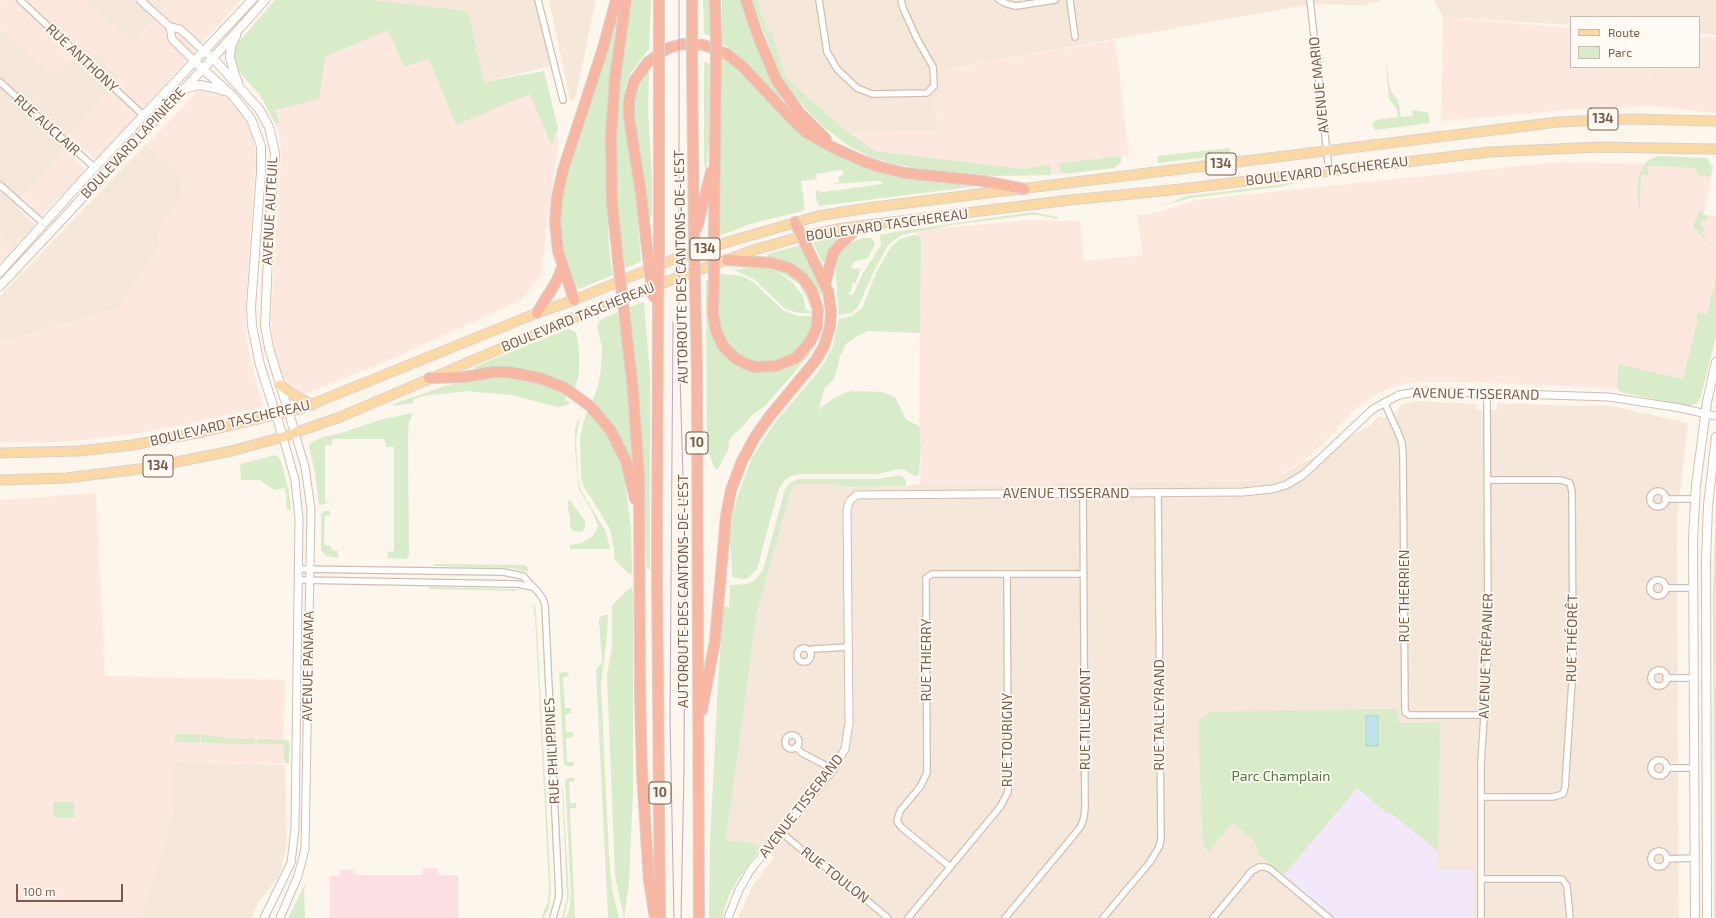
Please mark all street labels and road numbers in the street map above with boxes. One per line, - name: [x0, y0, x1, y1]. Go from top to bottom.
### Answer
- street label: RUE ANTHONY: [43, 20, 121, 96]
- street label: AVENUE MARIO: [1306, 36, 1332, 134]
- street label: BOULEVARD LAPINIÈRE: [77, 84, 189, 202]
- street label: RUE AUCLAIR: [10, 91, 84, 159]
- road number: 134: [1588, 108, 1618, 130]
- street label: AUTOROUTE DES CANTONS-DE-L'EST: [671, 150, 691, 384]
- road number: 134: [1206, 153, 1236, 175]
- street label: BOULEVARD TASCHEREAU: [1245, 153, 1409, 189]
- street label: AVENUE AUTEUIL: [259, 156, 281, 266]
- street label: BOULEVARD TASCHEREAU: [805, 205, 969, 245]
- road number: 134: [690, 238, 720, 260]
- street label: BOULEVARD TASCHEREAU: [499, 279, 657, 355]
- street label: AVENUE TISSERAND: [1413, 384, 1539, 404]
- street label: BOULEVARD TASCHEREAU: [148, 396, 312, 450]
- road number: 10: [686, 432, 708, 454]
- road number: 134: [143, 455, 173, 477]
- street label: AUTOROUTE DES CANTONS-DE-L'EST: [675, 474, 691, 708]
- street label: AVENUE TISSERAND: [1003, 485, 1129, 501]
- street label: RUE THERRIEN: [1396, 550, 1412, 642]
- street label: AVENUE TRÉPANIER: [1475, 593, 1497, 719]
- street label: RUE THÉORÊT: [1563, 594, 1581, 682]
- street label: AVENUE PANAMA: [299, 610, 317, 722]
- street label: RUE THIERRY: [918, 618, 934, 702]
- street label: RUE TALLEYRAND: [1151, 659, 1167, 771]
- street label: RUE TILLEMONT: [1077, 668, 1093, 770]
- street label: RUE TOURIGNY: [999, 693, 1015, 787]
- street label: RUE PHILIPPINES: [541, 697, 563, 805]
- street label: AVENUE TISSERAND: [755, 751, 847, 861]
- road number: 10: [649, 782, 671, 804]
- street label: RUE TOULON: [798, 843, 872, 907]

